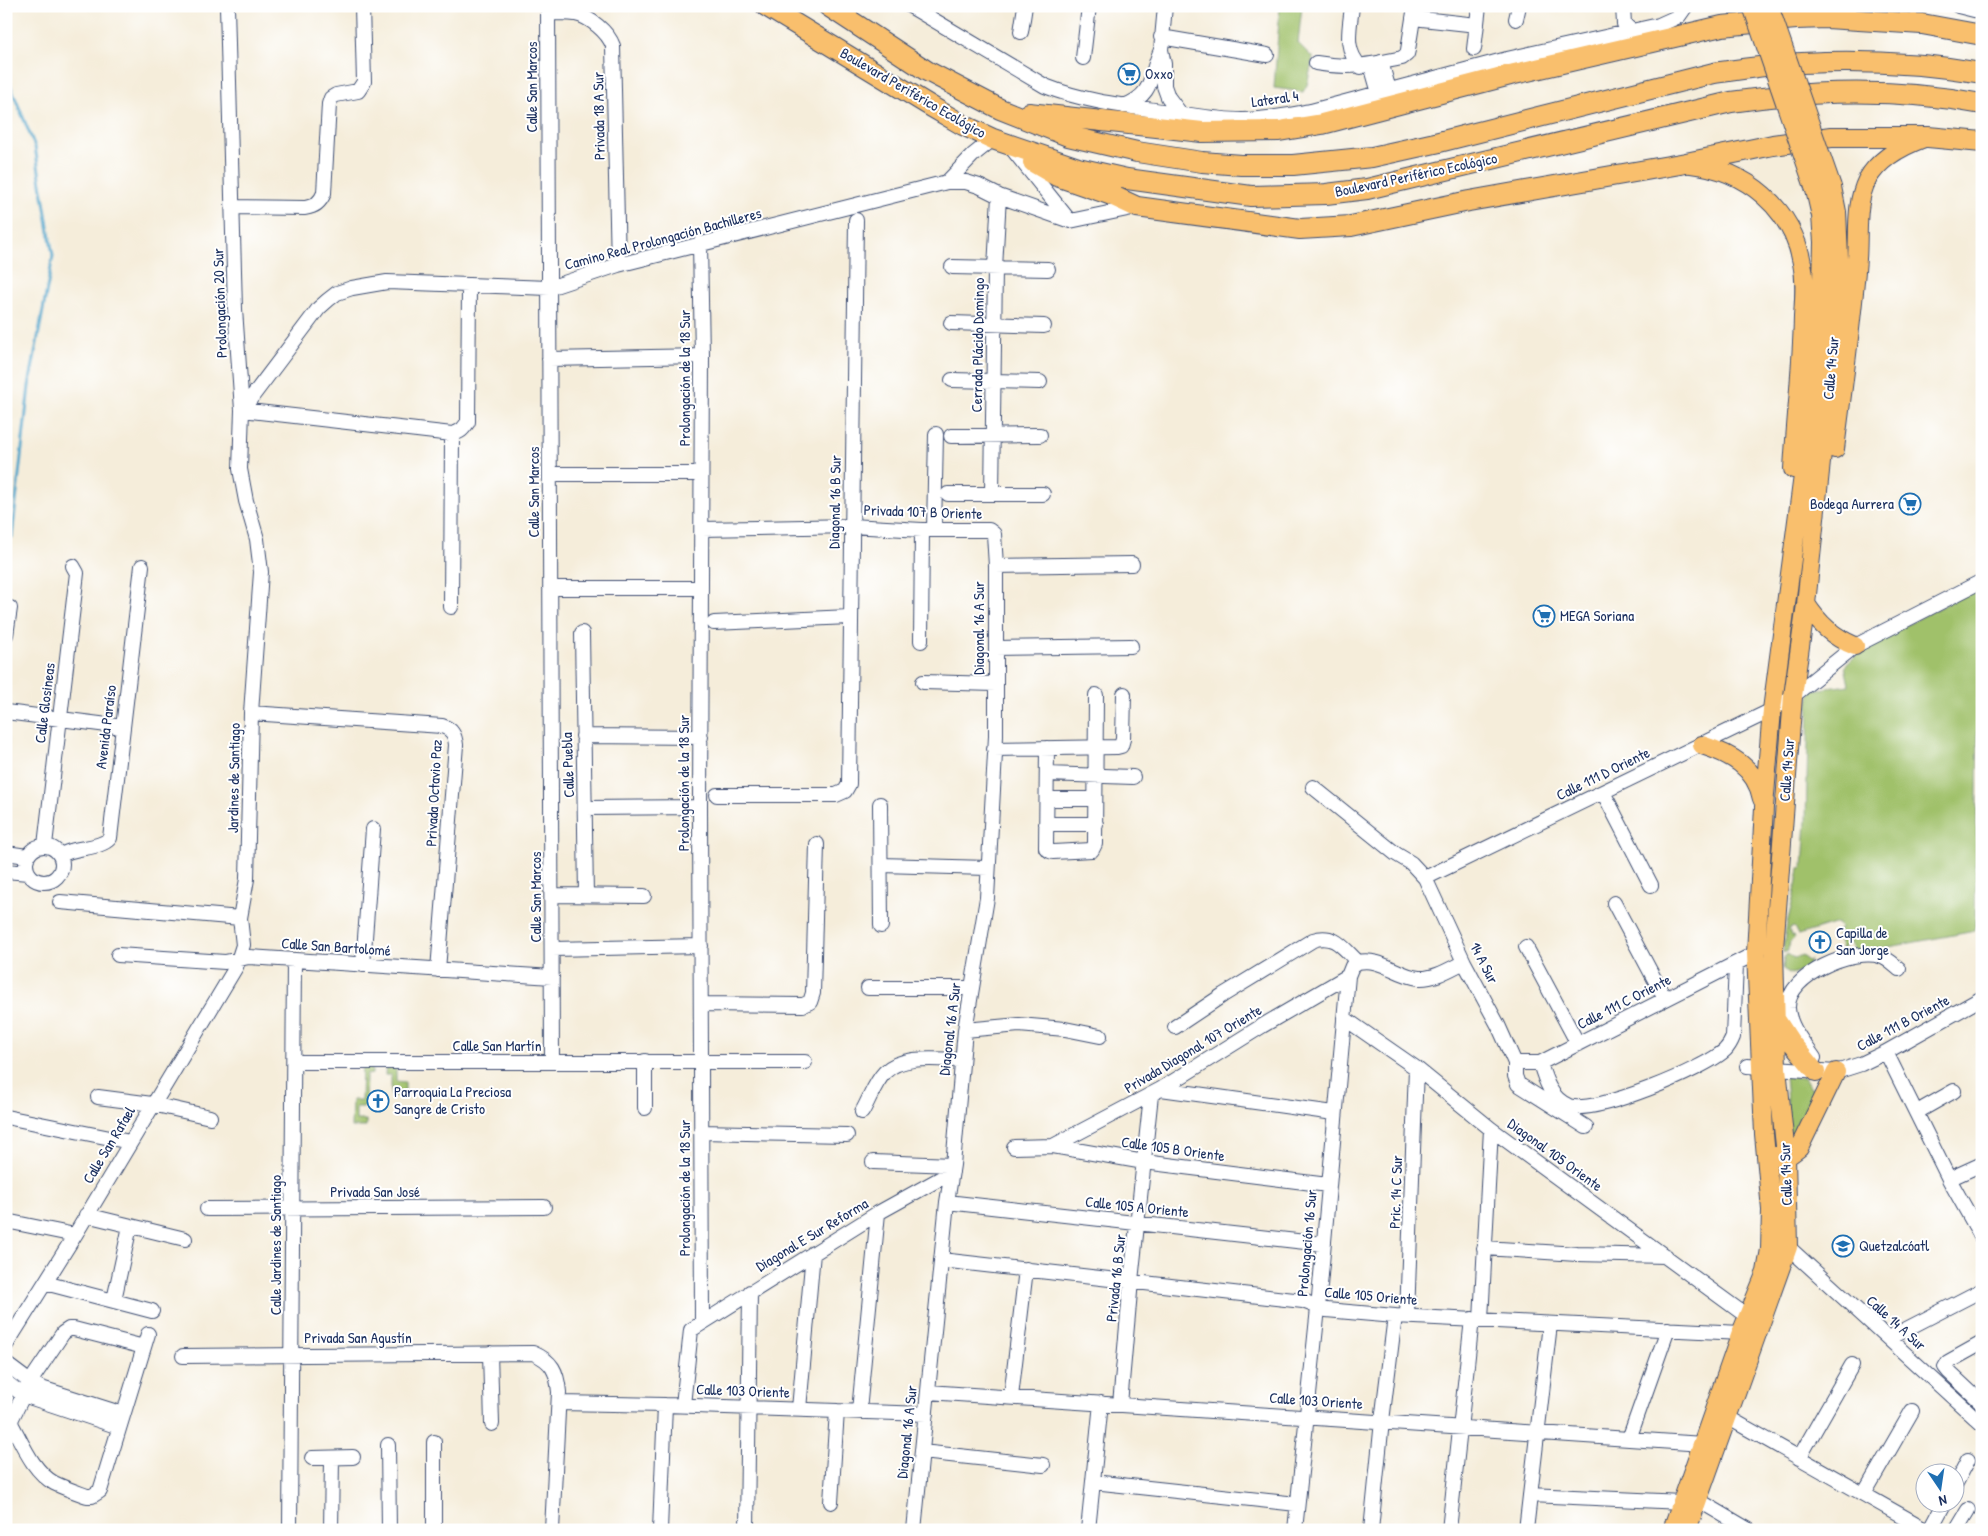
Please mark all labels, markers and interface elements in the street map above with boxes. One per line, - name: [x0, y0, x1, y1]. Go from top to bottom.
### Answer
- street label: Calle San Marcos: [521, 41, 542, 133]
- street label: Boulevard Periférico Ecológico: [836, 42, 990, 143]
- supermarket icon: Oxxo: [1117, 62, 1141, 86]
- place label: Oxxo: [1145, 63, 1173, 84]
- street label: Privada 18 A Sur: [587, 71, 610, 160]
- street label: Lateral 4: [1250, 85, 1300, 112]
- street label: Boulevard Periférico Ecológico: [1333, 147, 1499, 202]
- street label: Camino Real Prolongación Bachilleres: [562, 202, 764, 275]
- street label: Prolongación 20 Sur: [207, 248, 232, 358]
- street label: Cerrada Plácido Domingo: [966, 277, 989, 412]
- street label: Prolongación de la 18 Sur: [674, 310, 695, 446]
- street label: Calle 14 Sur: [1817, 335, 1844, 400]
- street label: Calle San Marcos: [523, 446, 544, 538]
- street label: Diagonal 16 B Sur: [823, 455, 846, 549]
- supermarket icon: Bodega Aurrera: [1898, 492, 1922, 516]
- place label: Bodega Aurrera: [1810, 493, 1894, 514]
- street label: Privada 107 B Oriente: [863, 499, 983, 524]
- street label: Diagonal 16 A Sur: [968, 581, 989, 675]
- supermarket icon: MEGA Soriana: [1532, 604, 1556, 628]
- place label: MEGA Soriana: [1560, 605, 1634, 626]
- street label: Calle Glosineas: [29, 661, 60, 744]
- street label: Avenida Paraíso: [90, 684, 121, 770]
- street label: Prolongación de la 18 Sur: [673, 715, 694, 851]
- street label: Jardines de Santiago: [222, 723, 245, 833]
- street label: Calle Puebla: [556, 732, 579, 798]
- street label: Privada Octavio Paz: [420, 738, 447, 847]
- street label: Calle 14 Sur: [1774, 738, 1799, 802]
- street label: Calle 111 D Oriente: [1552, 742, 1653, 805]
- street label: Calle San Marcos: [525, 851, 546, 943]
- place label: Capilla de San Jorge: [1836, 922, 1889, 960]
- church icon: Capilla de San Jorge: [1808, 930, 1832, 954]
- street label: Calle San Bartolomé: [281, 932, 391, 961]
- street label: 14 A Sur: [1465, 938, 1504, 987]
- street label: Calle 111 C Oriente: [1573, 969, 1674, 1034]
- street label: Diagonal 16 A Sur: [933, 981, 966, 1077]
- street label: Calle 111 B Oriente: [1853, 989, 1953, 1056]
- street label: Privada Diagonal 107 Oriente: [1120, 999, 1265, 1098]
- street label: Calle San Martín: [453, 1035, 542, 1056]
- place label: Parroquia La Preciosa Sangre de Cristo: [394, 1081, 511, 1119]
- church icon: Parroquia La Preciosa Sangre de Cristo: [366, 1089, 390, 1113]
- street label: Calle San Rafael: [77, 1102, 140, 1187]
- street label: Diagonal 105 Oriente: [1504, 1113, 1607, 1196]
- street label: Prolongación de la 18 Sur: [674, 1120, 695, 1256]
- street label: Calle 105 B Oriente: [1120, 1131, 1226, 1166]
- street label: Calle 14 Sur: [1774, 1142, 1797, 1206]
- street label: Pric. 14 C Sur: [1384, 1155, 1407, 1229]
- street label: Calle Jardines de Santiago: [265, 1175, 286, 1315]
- street label: Privada San José: [330, 1181, 420, 1202]
- street label: Prolongación 16 Sur: [1291, 1188, 1322, 1297]
- street label: Calle 105 A Oriente: [1084, 1191, 1190, 1222]
- street label: Diagonal E Sur Reforma: [752, 1193, 872, 1276]
- street label: Privada 16 B Sur: [1100, 1233, 1131, 1323]
- school or university icon: Quetzalcóatl: [1831, 1234, 1855, 1258]
- place label: Quetzalcóatl: [1859, 1235, 1929, 1256]
- street label: Calle 105 Oriente: [1324, 1281, 1418, 1310]
- street label: Calle 14 A Sur: [1862, 1290, 1931, 1355]
- street label: Privada San Agustín: [304, 1327, 412, 1348]
- street label: Calle 103 Oriente: [696, 1378, 790, 1403]
- street label: Diagonal 16 A Sur: [891, 1384, 922, 1480]
- street label: Calle 103 Oriente: [1269, 1387, 1364, 1414]
- north arrow: [1916, 1464, 1966, 1514]
- text: N: [1937, 1491, 1949, 1511]

